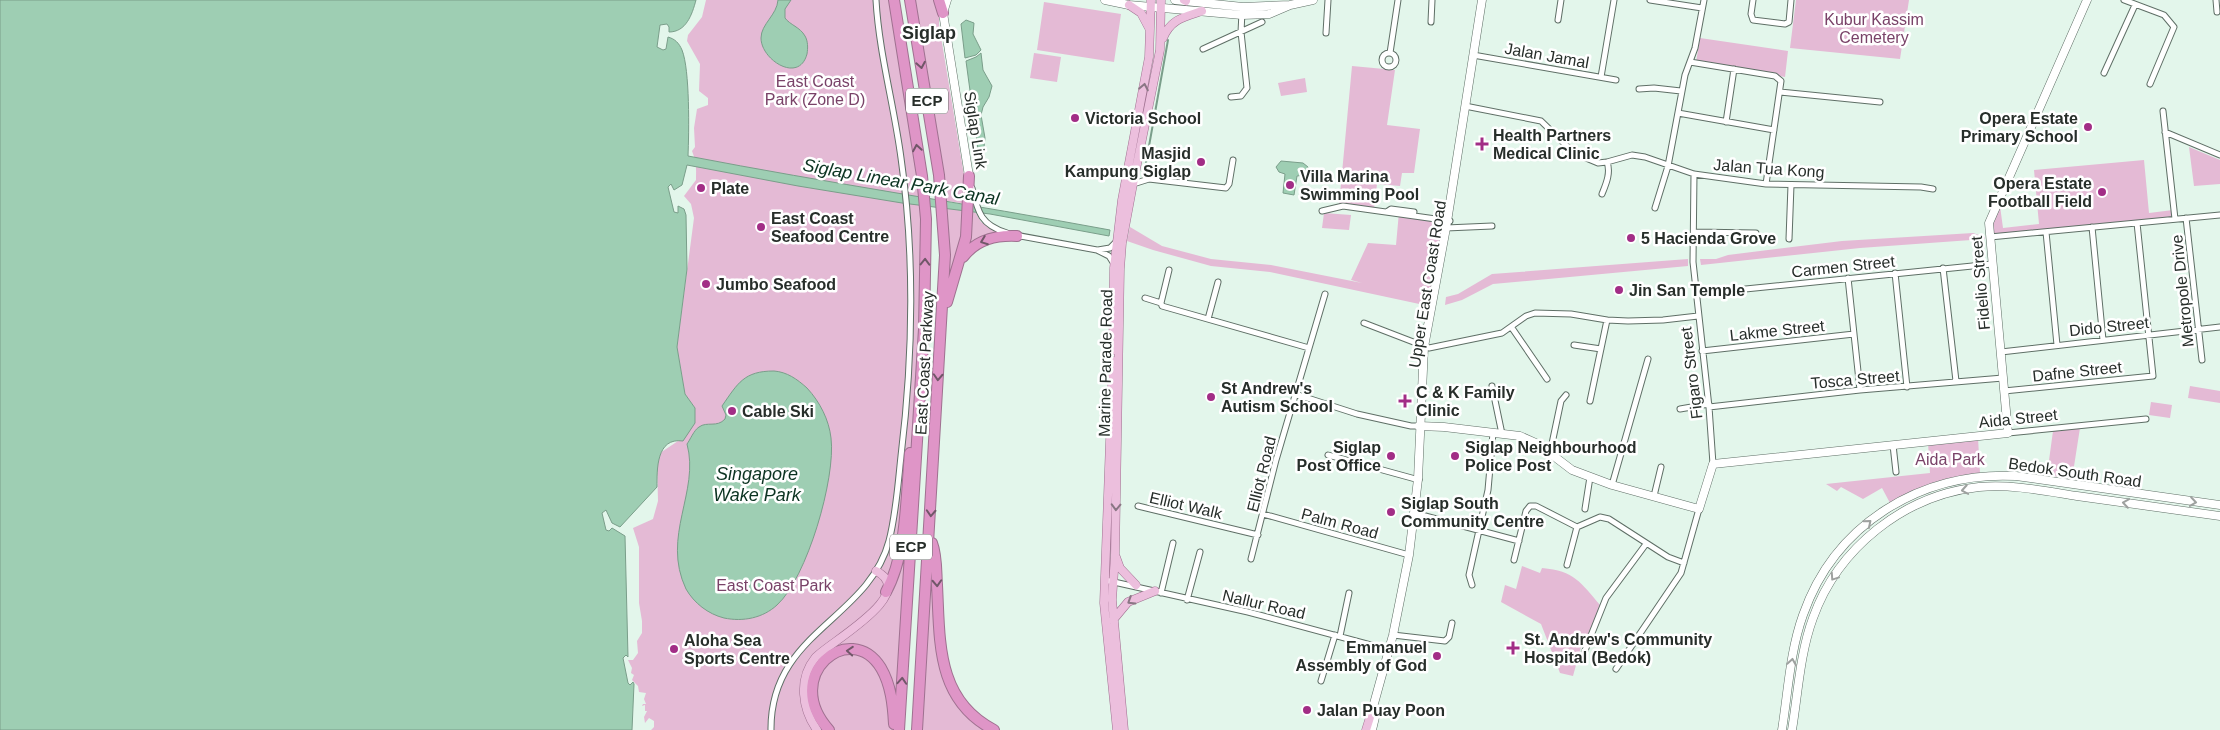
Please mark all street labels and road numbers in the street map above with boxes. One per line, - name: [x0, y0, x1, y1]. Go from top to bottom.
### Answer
- street label: Jalan Jamal: [1503, 40, 1590, 71]
- road number: ECP: [906, 88, 948, 114]
- street label: Siglap Link: [961, 90, 990, 171]
- street label: Jalan Tua Kong: [1713, 156, 1825, 181]
- street label: Upper East Coast Road: [1406, 199, 1449, 369]
- street label: Metropole Drive: [2168, 234, 2197, 348]
- street label: Fidelio Street: [1968, 235, 1993, 331]
- street label: Carmen Street: [1790, 253, 1896, 280]
- street label: Marine Parade Road: [1096, 289, 1115, 437]
- street label: East Coast Parkway: [912, 291, 937, 435]
- street label: Dido Street: [2068, 314, 2150, 339]
- street label: Lakme Street: [1729, 317, 1826, 344]
- street label: Figaro Street: [1677, 325, 1706, 420]
- street label: Dafne Street: [2031, 358, 2123, 385]
- street label: Tosca Street: [1810, 367, 1901, 392]
- street label: Aida Street: [1978, 406, 2059, 431]
- street label: Elliot Road: [1244, 435, 1279, 514]
- street label: Bedok South Road: [2007, 455, 2143, 490]
- street label: Elliot Walk: [1148, 489, 1225, 522]
- street label: Palm Road: [1299, 505, 1380, 542]
- road number: ECP: [890, 534, 932, 560]
- street label: Nallur Road: [1221, 587, 1307, 622]

